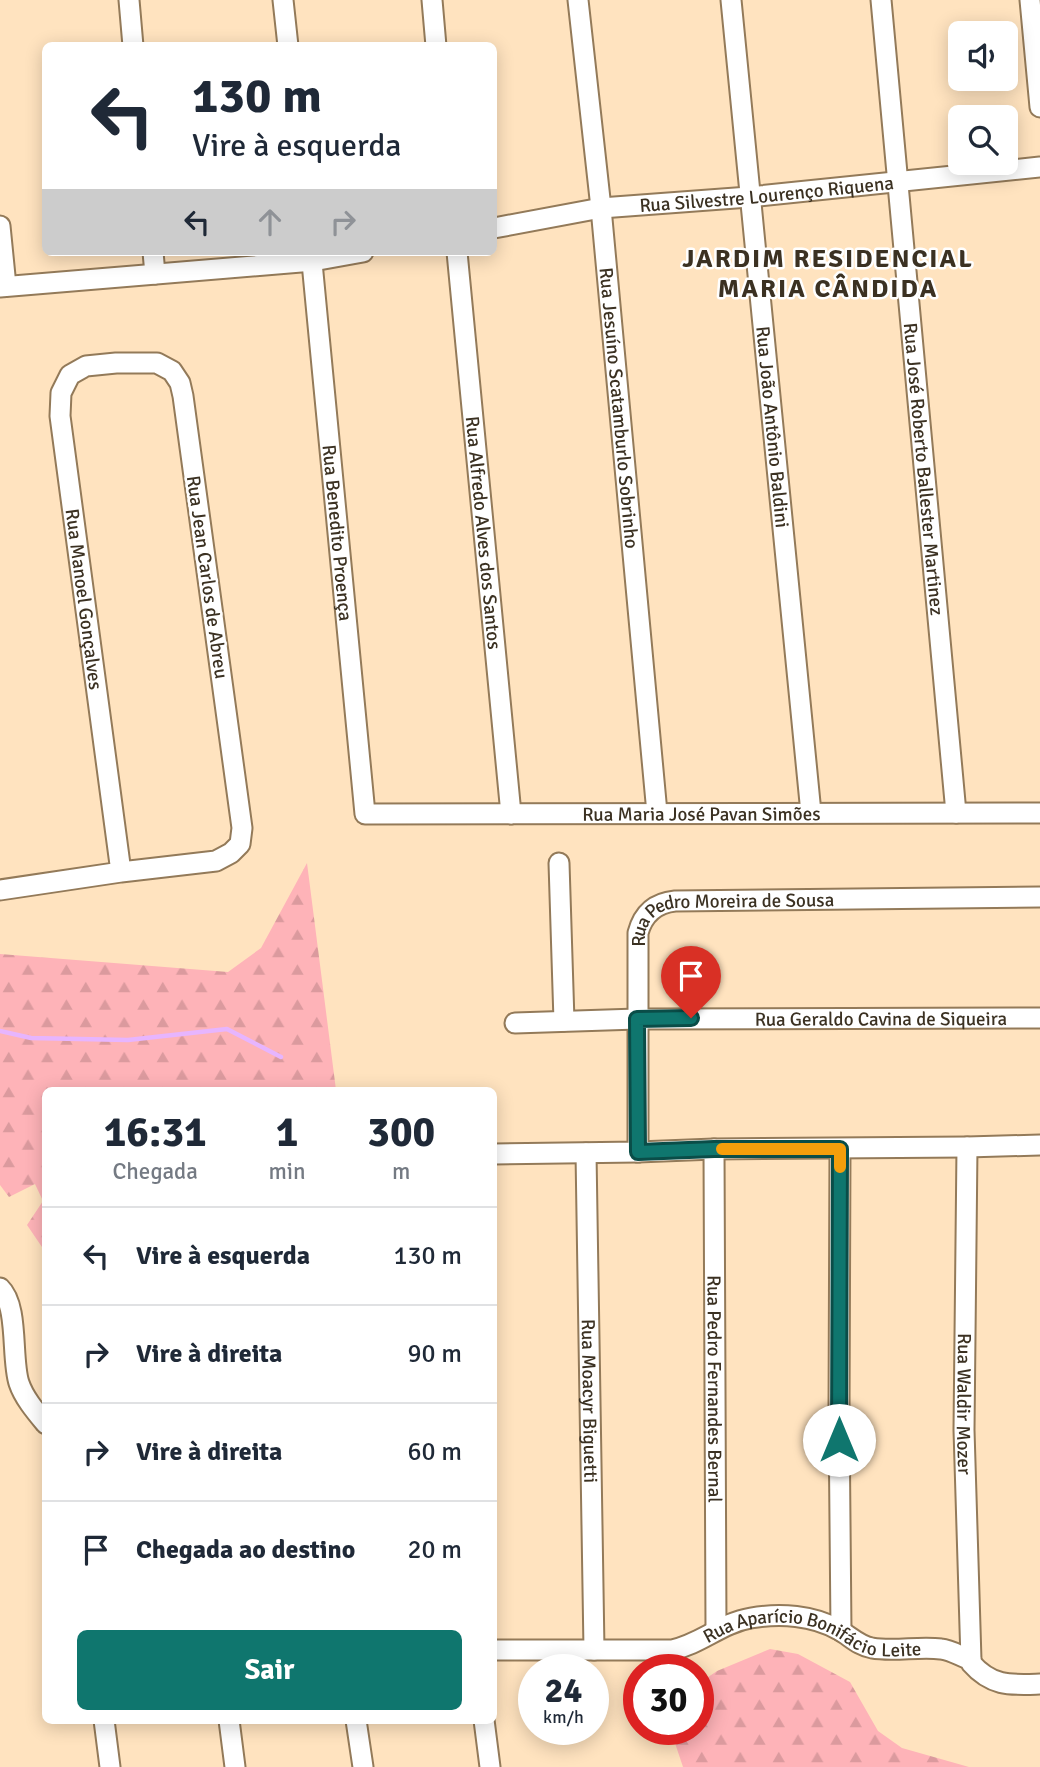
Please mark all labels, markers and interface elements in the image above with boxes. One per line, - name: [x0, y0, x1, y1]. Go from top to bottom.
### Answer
- map controls: [948, 21, 1018, 175]
- button: sound: [948, 21, 1018, 91]
- text: 130 m: [192, 66, 322, 126]
- icon: left: [77, 70, 168, 161]
- button: search: [948, 105, 1018, 175]
- text: Vire à esquerda: [192, 126, 402, 165]
- street label: Rua Silvestre Lourenço Riquena: [639, 171, 895, 218]
- icon: left: [178, 203, 216, 241]
- icon: ahead: [251, 203, 289, 241]
- icon: right: [324, 203, 362, 241]
- district label: JARDIM RESIDENCIAL MARIA CÂNDIDA: [682, 243, 974, 305]
- street label: Rua Jesuíno Scatamburlo Sobrinho: [594, 266, 643, 550]
- street label: Rua José Roberto Ballester Martinez: [898, 322, 949, 617]
- street label: Rua João Antônio Baldini: [750, 325, 794, 529]
- street label: Rua Alfredo Alves dos Santos: [460, 415, 506, 650]
- street label: Rua Benedito Proença: [317, 443, 357, 622]
- street label: Rua Jean Carlos de Abreu: [181, 474, 233, 680]
- street label: Rua Manoel Gonçalves: [60, 507, 107, 691]
- street label: Rua Maria José Pavan Simões: [582, 802, 820, 827]
- street label: Rua Pedro Moreira de Sousa: [627, 888, 834, 947]
- pin: [661, 946, 721, 1018]
- icon: arrive: [672, 957, 710, 995]
- street label: Rua Geraldo Cavina de Siqueira: [755, 1007, 1007, 1032]
- text: 16:31: [104, 1107, 207, 1158]
- text: 1: [276, 1107, 298, 1158]
- text: 300: [367, 1107, 435, 1158]
- text: Chegada: [112, 1157, 198, 1186]
- text: min: [268, 1157, 306, 1186]
- text: m: [392, 1157, 410, 1186]
- icon: left: [77, 1237, 115, 1275]
- text: Vire à esquerda: [136, 1240, 310, 1272]
- text: 130 m: [393, 1240, 462, 1272]
- street label: Rua Pedro Fernandes Bernal: [702, 1275, 726, 1503]
- street label: Rua Moacyr Biguetti: [576, 1319, 602, 1483]
- street label: Rua Waldir Mozer: [951, 1333, 976, 1475]
- icon: right: [77, 1335, 115, 1373]
- text: Vire à direita: [136, 1338, 282, 1370]
- text: 90 m: [407, 1338, 462, 1370]
- position arrow: [802, 1403, 876, 1477]
- icon: right: [77, 1433, 115, 1471]
- text: Vire à direita: [136, 1436, 282, 1468]
- text: 60 m: [407, 1436, 462, 1468]
- icon: arrive: [77, 1531, 115, 1569]
- text: Chegada ao destino: [136, 1534, 355, 1566]
- text: 20 m: [407, 1534, 462, 1566]
- street label: Rua Aparício Bonifácio Leite: [699, 1604, 922, 1663]
- button: Sair: [77, 1630, 462, 1710]
- speed limit sign: 30: [623, 1654, 714, 1745]
- text: 24: [545, 1669, 582, 1712]
- text: km/h: [543, 1706, 584, 1728]

